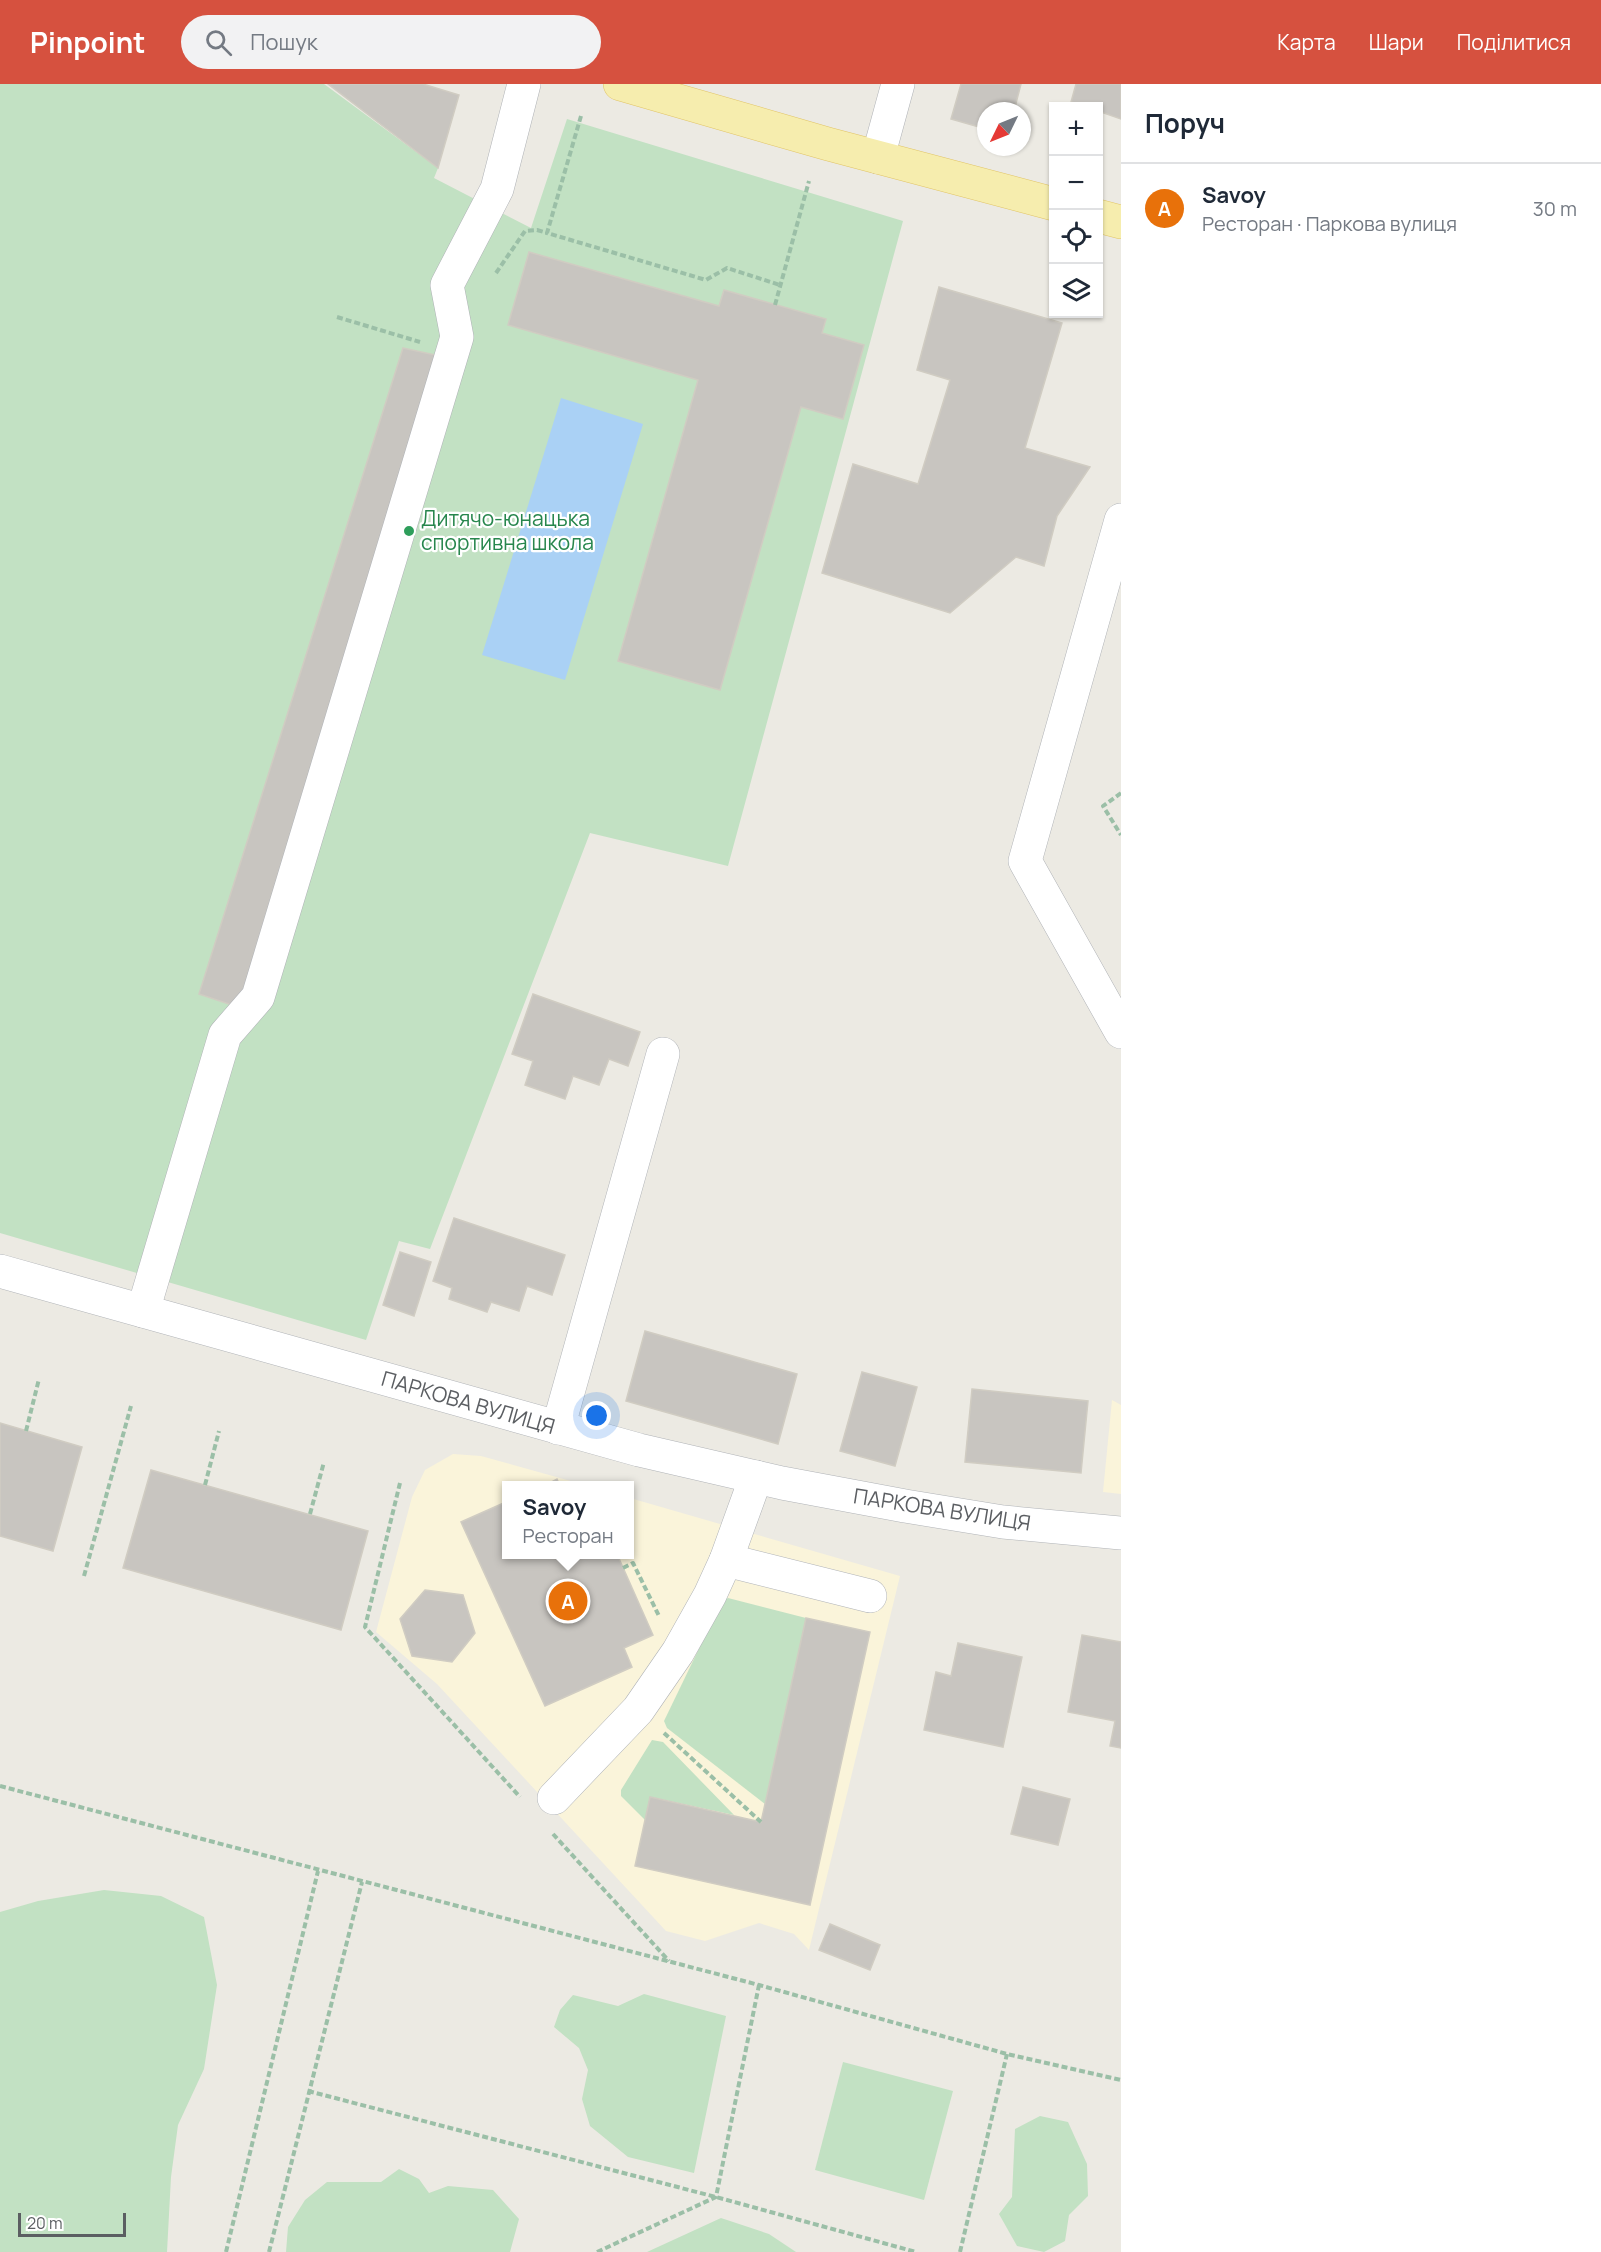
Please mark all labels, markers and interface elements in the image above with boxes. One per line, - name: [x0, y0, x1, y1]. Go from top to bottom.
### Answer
- search box: [181, 15, 601, 69]
- text: Pinpoint: [30, 23, 145, 61]
- icon: search: [202, 26, 235, 59]
- text: Пошук: [250, 27, 318, 57]
- text: Карта: [1277, 28, 1336, 56]
- text: Шари: [1369, 28, 1424, 56]
- text: Поділитися: [1457, 28, 1571, 56]
- north arrow: [977, 102, 1031, 156]
- map controls: [1049, 102, 1103, 318]
- button: +: [1049, 102, 1103, 156]
- text: Поруч: [1145, 105, 1225, 141]
- button: −: [1049, 156, 1103, 210]
- text: Savoy: [1202, 180, 1266, 210]
- text: A: [1158, 195, 1171, 222]
- text: 30 m: [1533, 195, 1577, 222]
- button: locate: [1049, 210, 1103, 264]
- text: Ресторан · Паркова вулиця: [1202, 210, 1457, 237]
- button: layers: [1049, 264, 1103, 318]
- place label: Дитячо-юнацька спортивна школа: [421, 504, 594, 556]
- marker: Дитячо-юнацька спортивна школа: [402, 524, 416, 538]
- street label: ПАРКОВА ВУЛИЦЯ: [378, 1364, 558, 1440]
- your location: [582, 1401, 611, 1430]
- popup: [502, 1481, 634, 1559]
- street label: ПАРКОВА ВУЛИЦЯ: [852, 1481, 1033, 1537]
- text: Savoy: [522, 1492, 586, 1522]
- text: Ресторан: [522, 1522, 614, 1549]
- pin: A: [548, 1578, 588, 1624]
- scale bar: [18, 2210, 126, 2238]
- text: 20 m: [27, 2212, 63, 2234]

